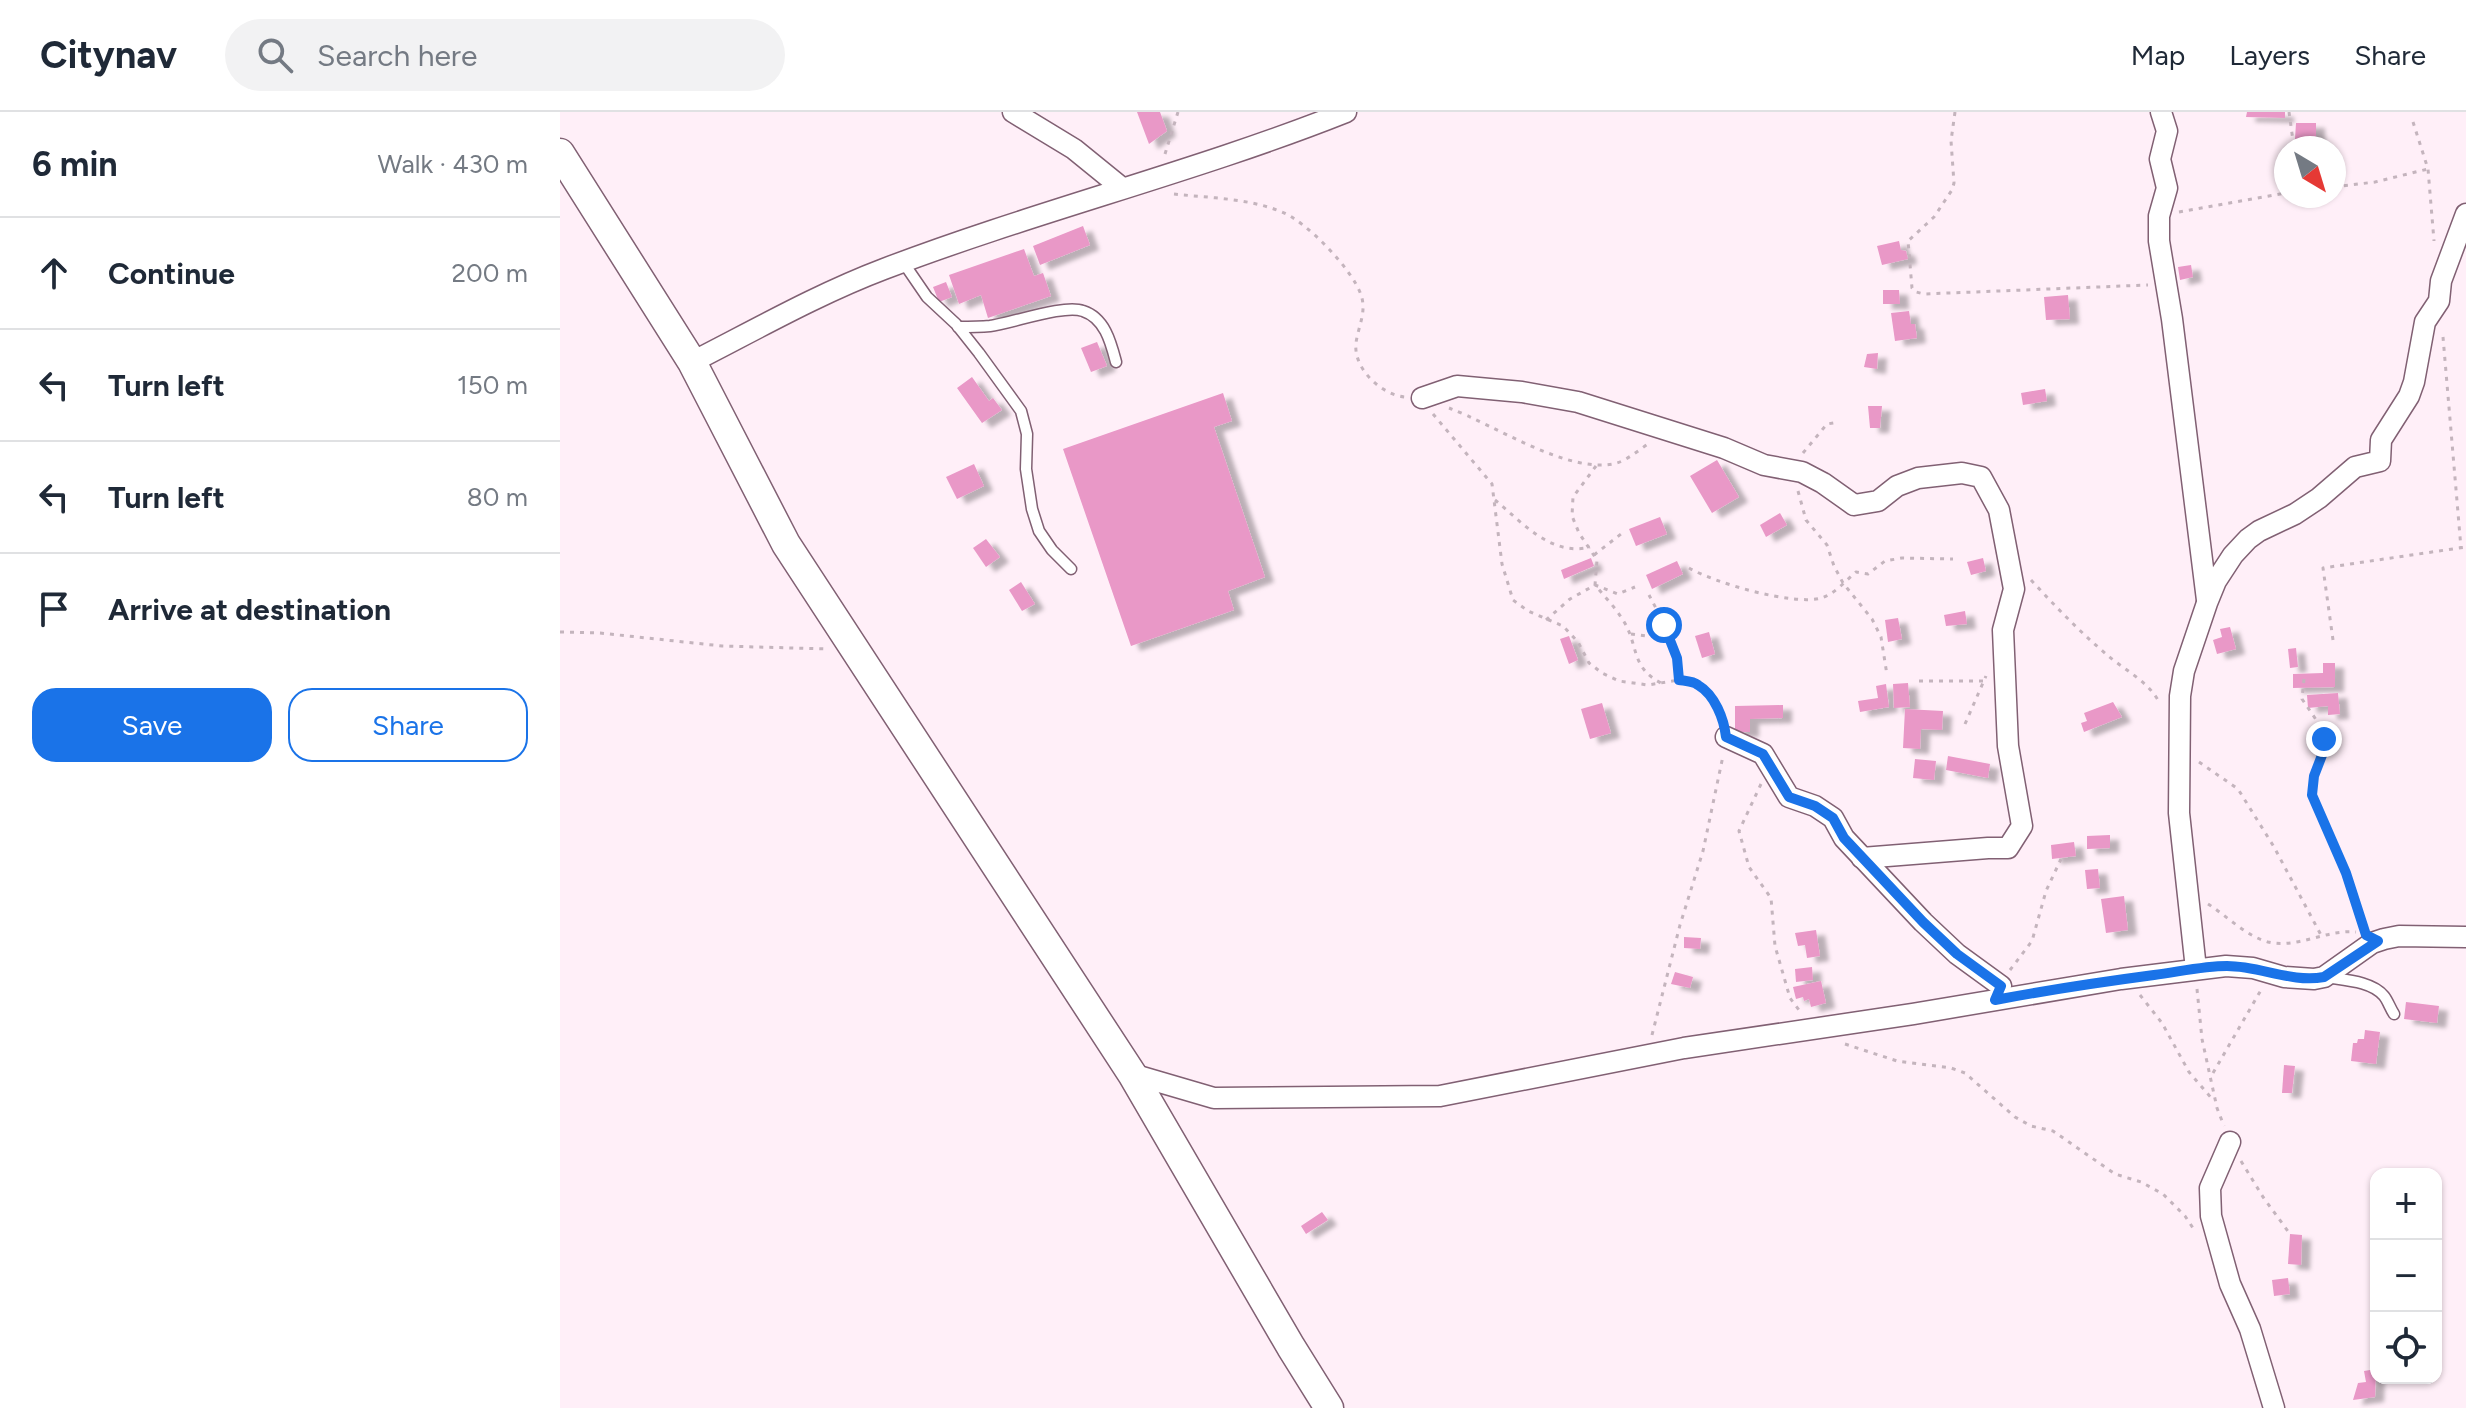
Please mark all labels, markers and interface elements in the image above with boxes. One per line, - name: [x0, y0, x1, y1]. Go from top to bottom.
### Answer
- search box: [225, 19, 785, 91]
- text: Citynav: [40, 32, 177, 78]
- icon: search: [253, 33, 297, 77]
- text: Search here: [317, 37, 477, 74]
- text: Map: [2131, 38, 2185, 72]
- text: Layers: [2229, 38, 2310, 72]
- text: Share: [2354, 38, 2426, 72]
- north arrow: [2274, 136, 2346, 208]
- text: 6 min: [32, 144, 118, 185]
- text: Walk · 430 m: [378, 148, 528, 180]
- icon: ahead: [32, 251, 76, 295]
- text: Continue: [108, 255, 235, 292]
- text: 200 m: [452, 257, 528, 289]
- icon: left: [32, 363, 76, 407]
- text: Turn left: [108, 367, 225, 404]
- text: 150 m: [457, 369, 528, 401]
- icon: left: [32, 475, 76, 519]
- text: Turn left: [108, 479, 225, 516]
- text: 80 m: [467, 481, 528, 513]
- icon: arrive: [32, 587, 76, 631]
- text: Arrive at destination: [108, 591, 391, 628]
- route start: [1646, 607, 1682, 643]
- button: Save: [32, 688, 272, 762]
- button: Share: [288, 688, 528, 762]
- route end: [2306, 721, 2342, 757]
- map controls: [2370, 1168, 2442, 1384]
- button: +: [2370, 1168, 2442, 1240]
- button: −: [2370, 1240, 2442, 1312]
- button: locate: [2370, 1312, 2442, 1384]

